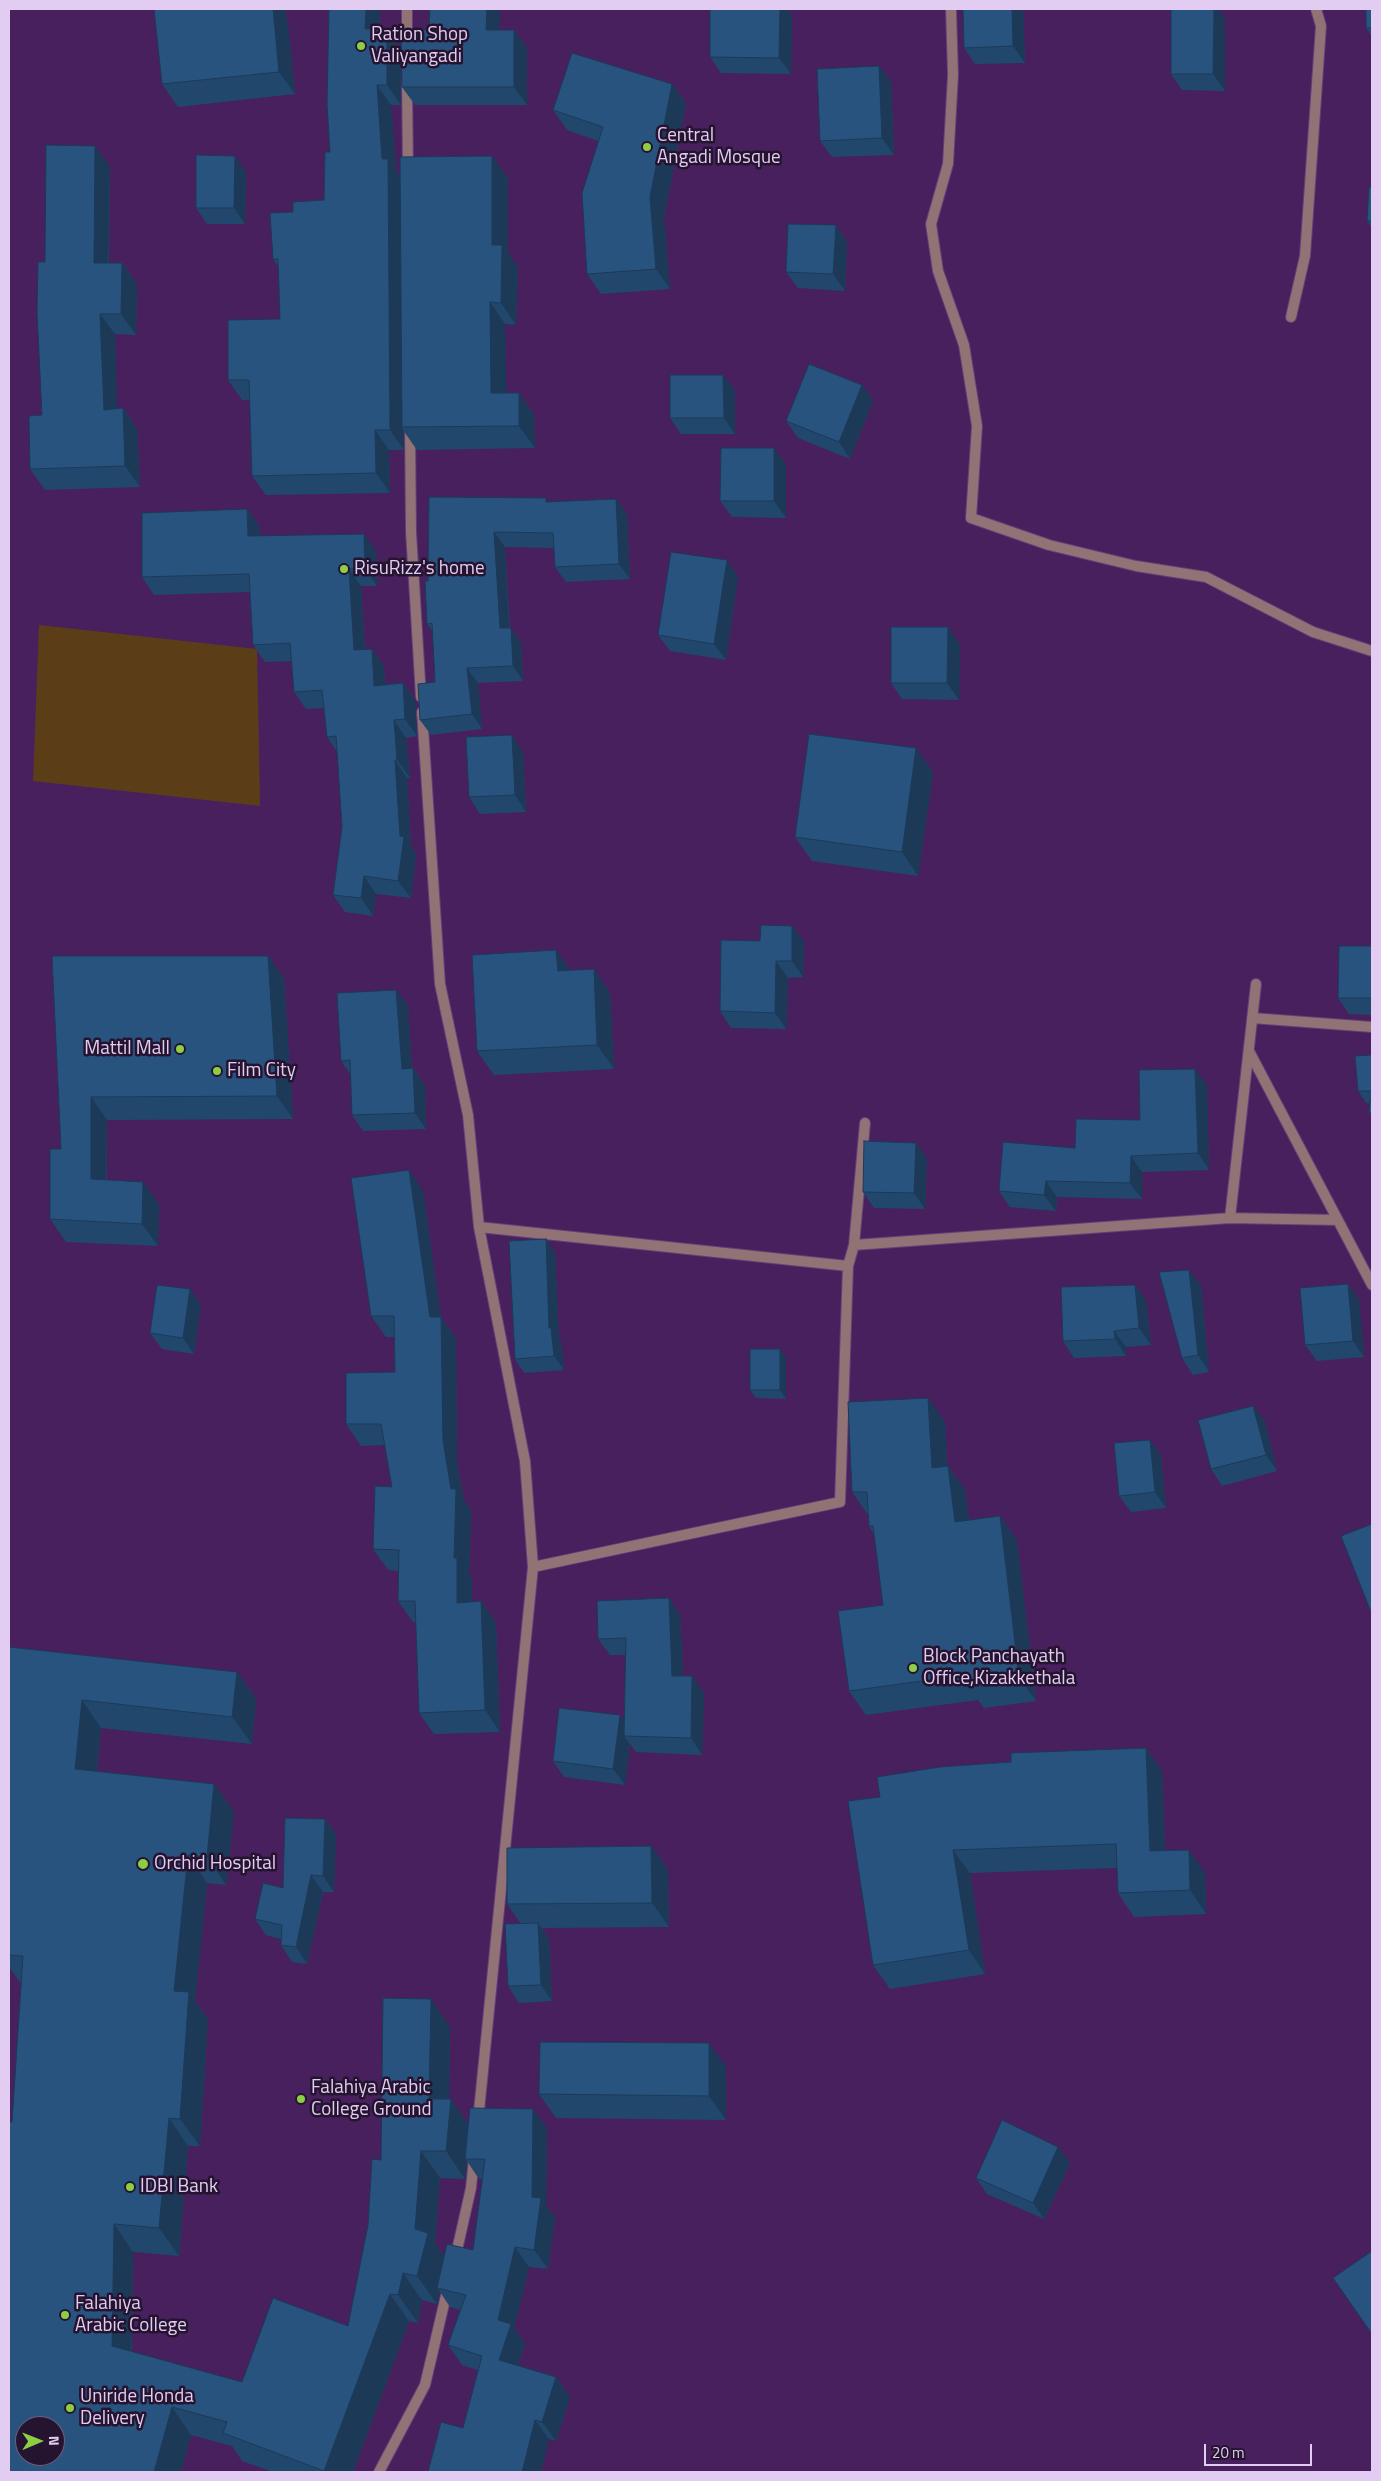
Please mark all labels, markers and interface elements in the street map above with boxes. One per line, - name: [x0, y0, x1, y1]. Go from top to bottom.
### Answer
- place label: Ration Shop Valiyangadi: [371, 24, 468, 68]
- marker: Ration Shop Valiyangadi: [355, 40, 367, 52]
- place label: Central Angadi Mosque: [657, 125, 781, 169]
- marker: Central Angadi Mosque: [641, 141, 653, 153]
- place label: RisuRizz's home: [354, 558, 485, 580]
- marker: RisuRizz's home: [338, 563, 350, 575]
- place label: Mattil Mall: [84, 1038, 170, 1060]
- marker: Mattil Mall: [174, 1043, 186, 1055]
- place label: Film City: [227, 1060, 296, 1082]
- marker: Film City: [211, 1065, 223, 1077]
- place label: Block Panchayath Office,Kizakkethala: [923, 1646, 1075, 1690]
- marker: Block Panchayath Office,Kizakkethala: [907, 1662, 919, 1674]
- place label: Orchid Hospital: [154, 1853, 276, 1875]
- marker: Orchid Hospital: [136, 1857, 150, 1871]
- place label: Falahiya Arabic College Ground: [311, 2077, 432, 2121]
- marker: Falahiya Arabic College Ground: [295, 2093, 307, 2105]
- place label: IDBI Bank: [140, 2176, 218, 2198]
- marker: IDBI Bank: [124, 2181, 136, 2193]
- place label: Falahiya Arabic College: [75, 2293, 187, 2337]
- marker: Falahiya Arabic College: [59, 2309, 71, 2321]
- place label: Uniride Honda Delivery: [80, 2386, 194, 2430]
- marker: Uniride Honda Delivery: [64, 2402, 76, 2414]
- north arrow: [15, 2416, 65, 2466]
- scale bar: [1206, 2434, 1314, 2466]
- text: N: [44, 2436, 65, 2446]
- text: 20 m: [1212, 2441, 1245, 2464]

